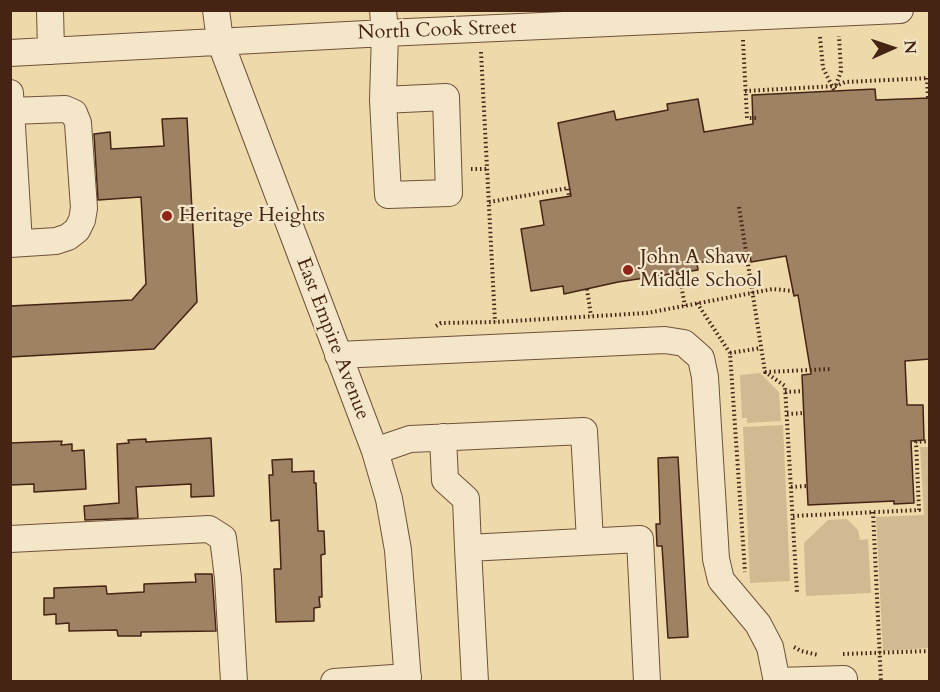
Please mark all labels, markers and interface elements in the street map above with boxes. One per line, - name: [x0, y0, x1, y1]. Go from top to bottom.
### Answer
- street label: North Cook Street: [357, 16, 517, 46]
- north arrow: [862, 18, 922, 78]
- text: N: [899, 40, 921, 55]
- place label: Heritage Heights: [179, 204, 325, 228]
- marker: Heritage Heights: [160, 209, 174, 223]
- place label: John A Shaw Middle School: [640, 246, 762, 293]
- street label: East Empire Avenue: [290, 255, 374, 423]
- marker: John A Shaw Middle School: [621, 263, 635, 277]

